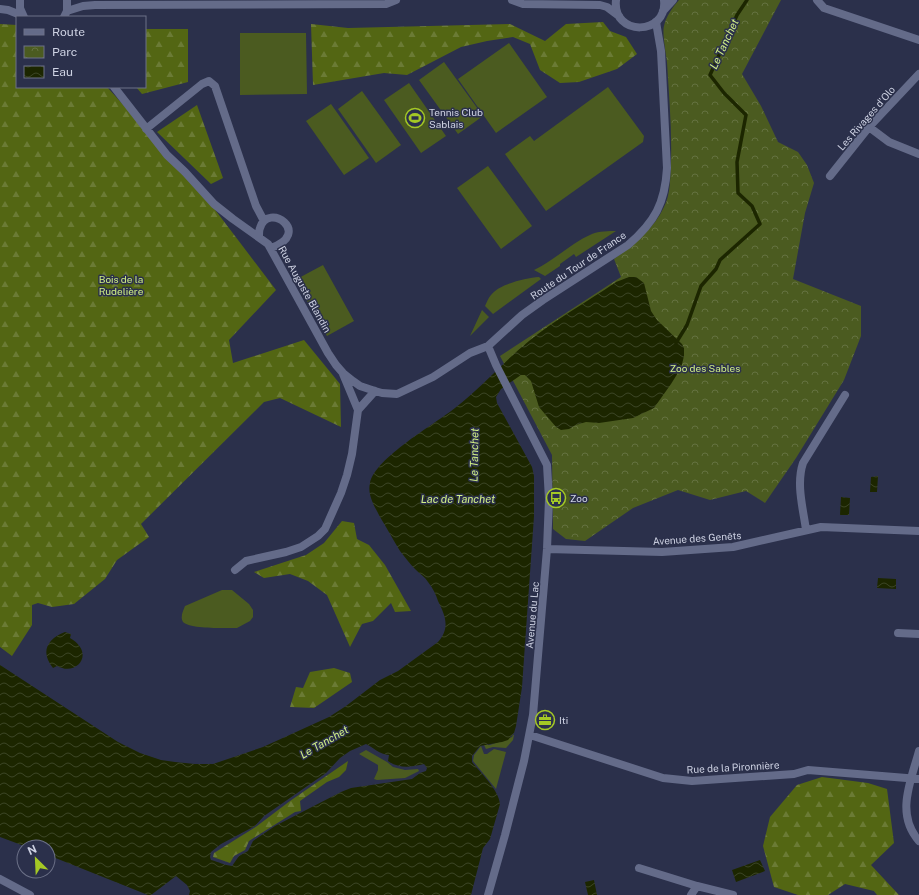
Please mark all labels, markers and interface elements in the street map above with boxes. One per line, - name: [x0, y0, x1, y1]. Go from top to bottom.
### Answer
- legend: [16, 16, 146, 88]
- water label: Le Tanchet: [707, 16, 741, 71]
- text: Route: [52, 25, 85, 39]
- text: Parc: [52, 45, 77, 59]
- text: Eau: [52, 65, 73, 79]
- street label: Les Rivages d'Olo: [835, 83, 897, 153]
- place label: Tennis Club Sablais: [429, 106, 483, 130]
- sports icon: Tennis Club Sablais: [404, 107, 426, 129]
- street label: Route du Tour de France: [528, 228, 628, 302]
- street label: Rue Auguste Blandin: [276, 244, 334, 335]
- park label: Bois de la Rudelière: [99, 273, 144, 297]
- park label: Zoo des Sables: [670, 362, 740, 374]
- water label: Le Tanchet: [468, 427, 480, 482]
- bus stop icon: Zoo: [545, 487, 567, 509]
- place label: Zoo: [570, 492, 588, 504]
- water label: Lac de Tanchet: [421, 493, 496, 505]
- street label: Avenue des Genêts: [652, 529, 742, 547]
- street label: Avenue du Lac: [523, 581, 541, 649]
- office icon: Iti: [534, 709, 556, 731]
- place label: Iti: [559, 714, 568, 726]
- water label: Le Tanchet: [298, 723, 351, 761]
- street label: Rue de la Pironnière: [686, 759, 780, 775]
- north arrow: [16, 839, 56, 879]
- text: N: [26, 843, 38, 857]

